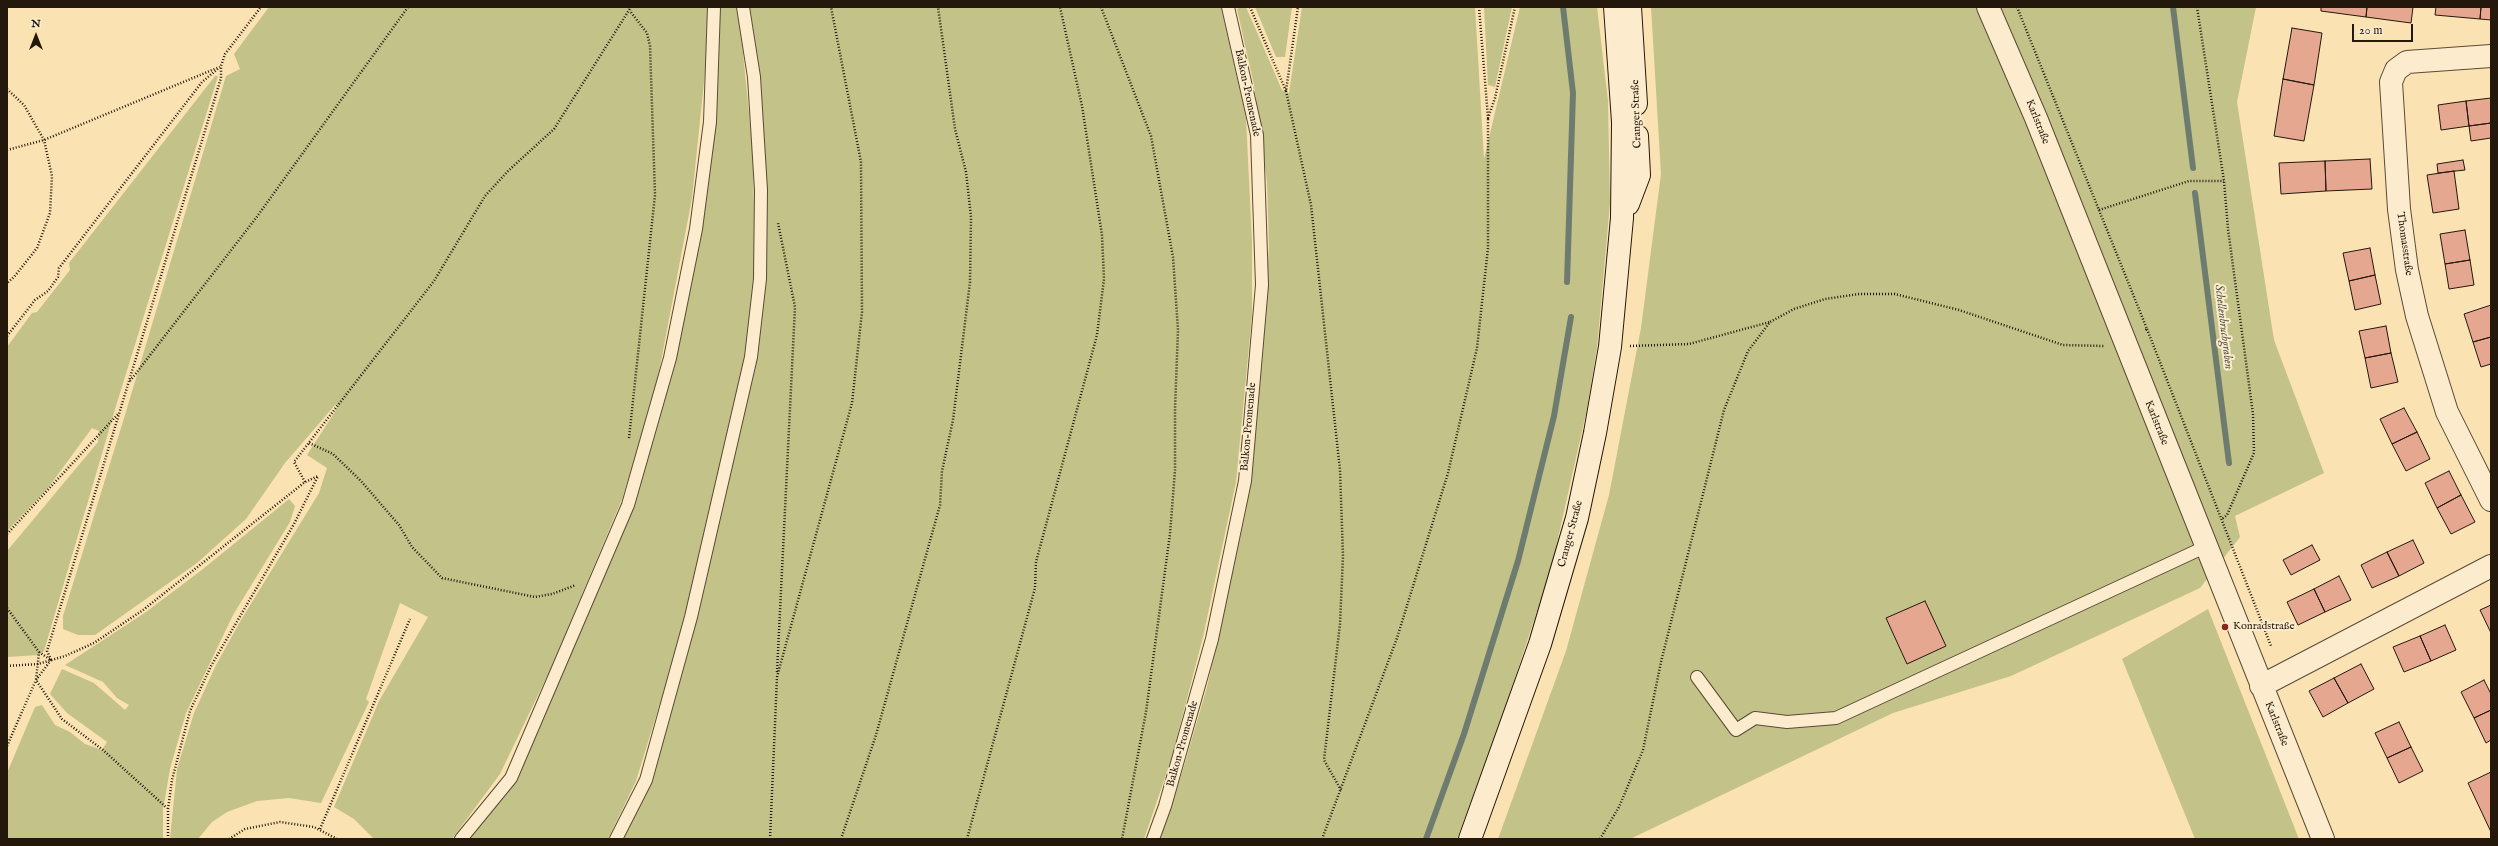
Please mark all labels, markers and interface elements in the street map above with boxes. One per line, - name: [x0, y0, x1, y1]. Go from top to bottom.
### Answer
- north arrow: [16, 16, 56, 56]
- scale bar: [2354, 16, 2415, 42]
- text: N: [31, 17, 41, 31]
- text: 20 m: [2359, 23, 2382, 38]
- street label: Balkon-Promenade: [1231, 48, 1263, 138]
- street label: Cranger Straße: [1629, 79, 1645, 149]
- street label: Karlstraße: [2022, 98, 2052, 146]
- street label: Thomasstraße: [2393, 211, 2415, 277]
- water label: Schellenbruchgraben: [2211, 284, 2235, 370]
- street label: Balkon-Promenade: [1239, 382, 1259, 472]
- street label: Karlstraße: [2141, 399, 2171, 447]
- street label: Cranger Straße: [1556, 499, 1586, 569]
- place label: Konradstraße: [2233, 620, 2294, 634]
- marker: Konradstraße: [2220, 622, 2230, 632]
- street label: Balkon-Promenade: [1164, 699, 1202, 789]
- street label: Karlstraße: [2261, 700, 2291, 748]

